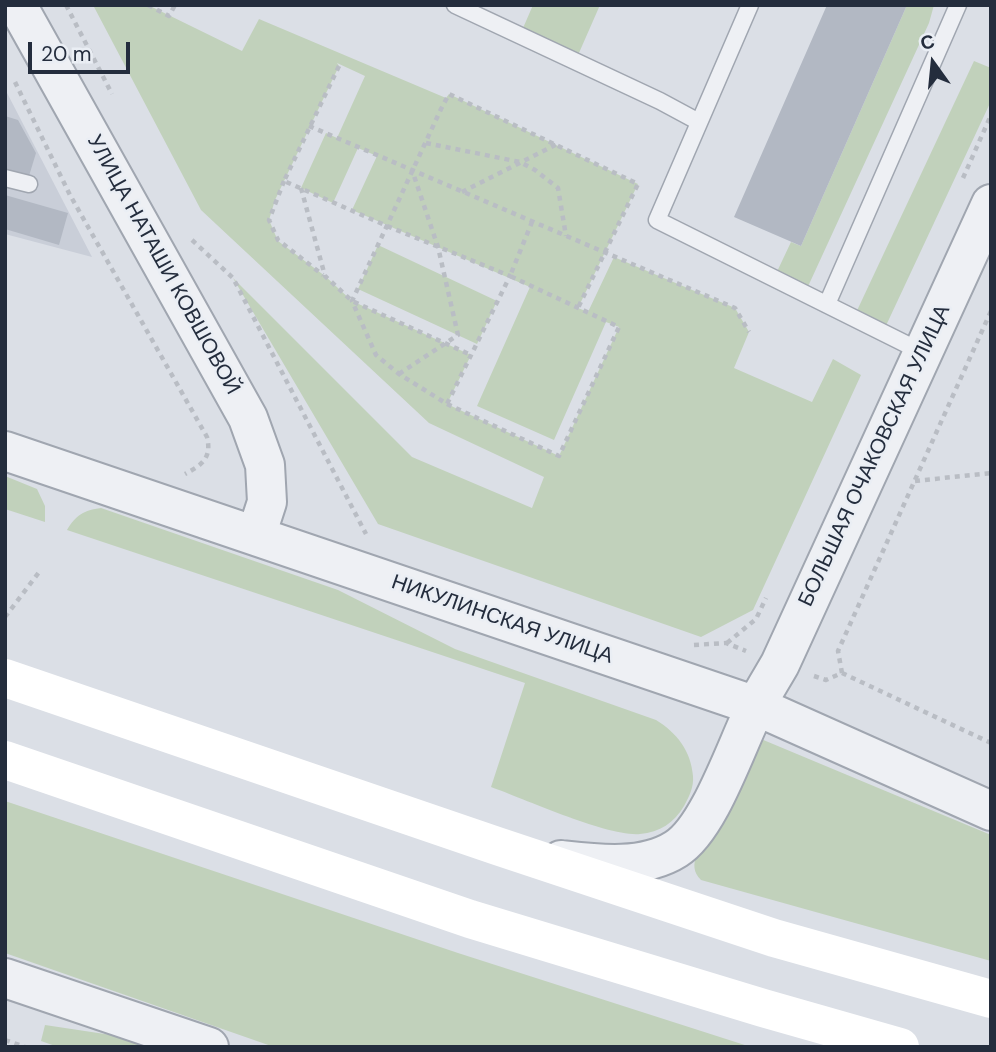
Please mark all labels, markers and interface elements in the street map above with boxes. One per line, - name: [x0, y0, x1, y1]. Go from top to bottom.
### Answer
- scale bar: [32, 28, 133, 72]
- north arrow: [898, 28, 968, 98]
- text: С: [918, 28, 937, 56]
- text: 20 m: [41, 40, 92, 68]
- street label: УЛИЦА НАТАШИ КОВШОВОЙ: [81, 131, 245, 399]
- street label: БОЛЬШАЯ ОЧАКОВСКАЯ УЛИЦА: [794, 301, 956, 611]
- street label: НИКУЛИНСКАЯ УЛИЦА: [388, 570, 616, 670]

